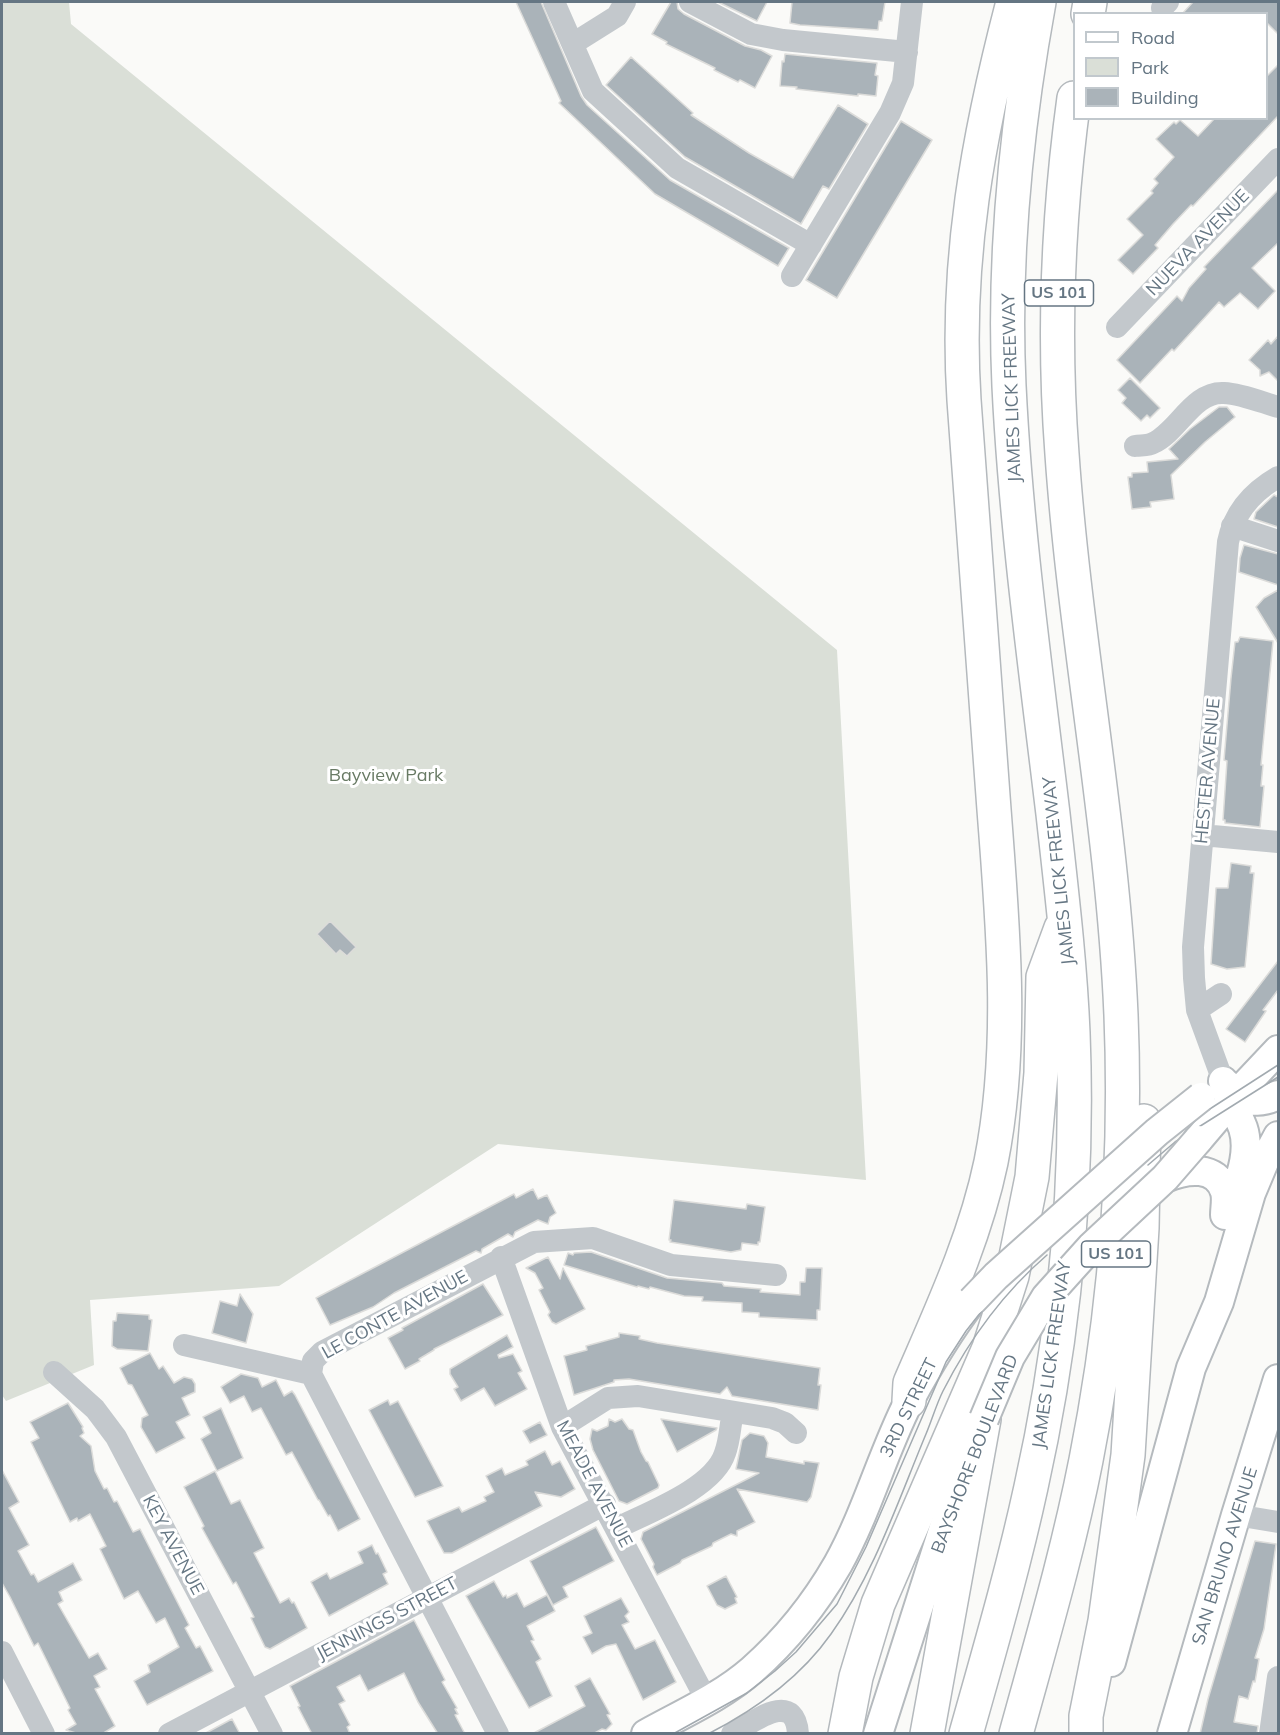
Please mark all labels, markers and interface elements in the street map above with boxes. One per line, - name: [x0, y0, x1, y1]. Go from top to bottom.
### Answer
- legend: [1073, 12, 1268, 120]
- text: Road: [1131, 26, 1175, 49]
- text: Park: [1131, 56, 1169, 79]
- text: Building: [1131, 86, 1199, 109]
- street label: NUEVA AVENUE: [1142, 185, 1254, 301]
- road number: US 101: [1024, 280, 1094, 306]
- street label: JAMES LICK FREEWAY: [998, 293, 1026, 483]
- street label: HESTER AVENUE: [1191, 697, 1225, 845]
- park label: Bayview Park: [329, 765, 443, 787]
- street label: JAMES LICK FREEWAY: [1038, 776, 1080, 966]
- road number: US 101: [1082, 1241, 1150, 1267]
- street label: JAMES LICK FREEWAY: [1028, 1260, 1076, 1450]
- street label: LE CONTE AVENUE: [318, 1266, 472, 1364]
- street label: BAYSHORE BOULEVARD: [927, 1351, 1023, 1557]
- street label: 3RD STREET: [876, 1355, 942, 1461]
- street label: MEADE AVENUE: [552, 1417, 636, 1551]
- street label: SAN BRUNO AVENUE: [1188, 1464, 1262, 1648]
- street label: KEY AVENUE: [138, 1491, 208, 1599]
- street label: JENNINGS STREET: [313, 1573, 461, 1665]

